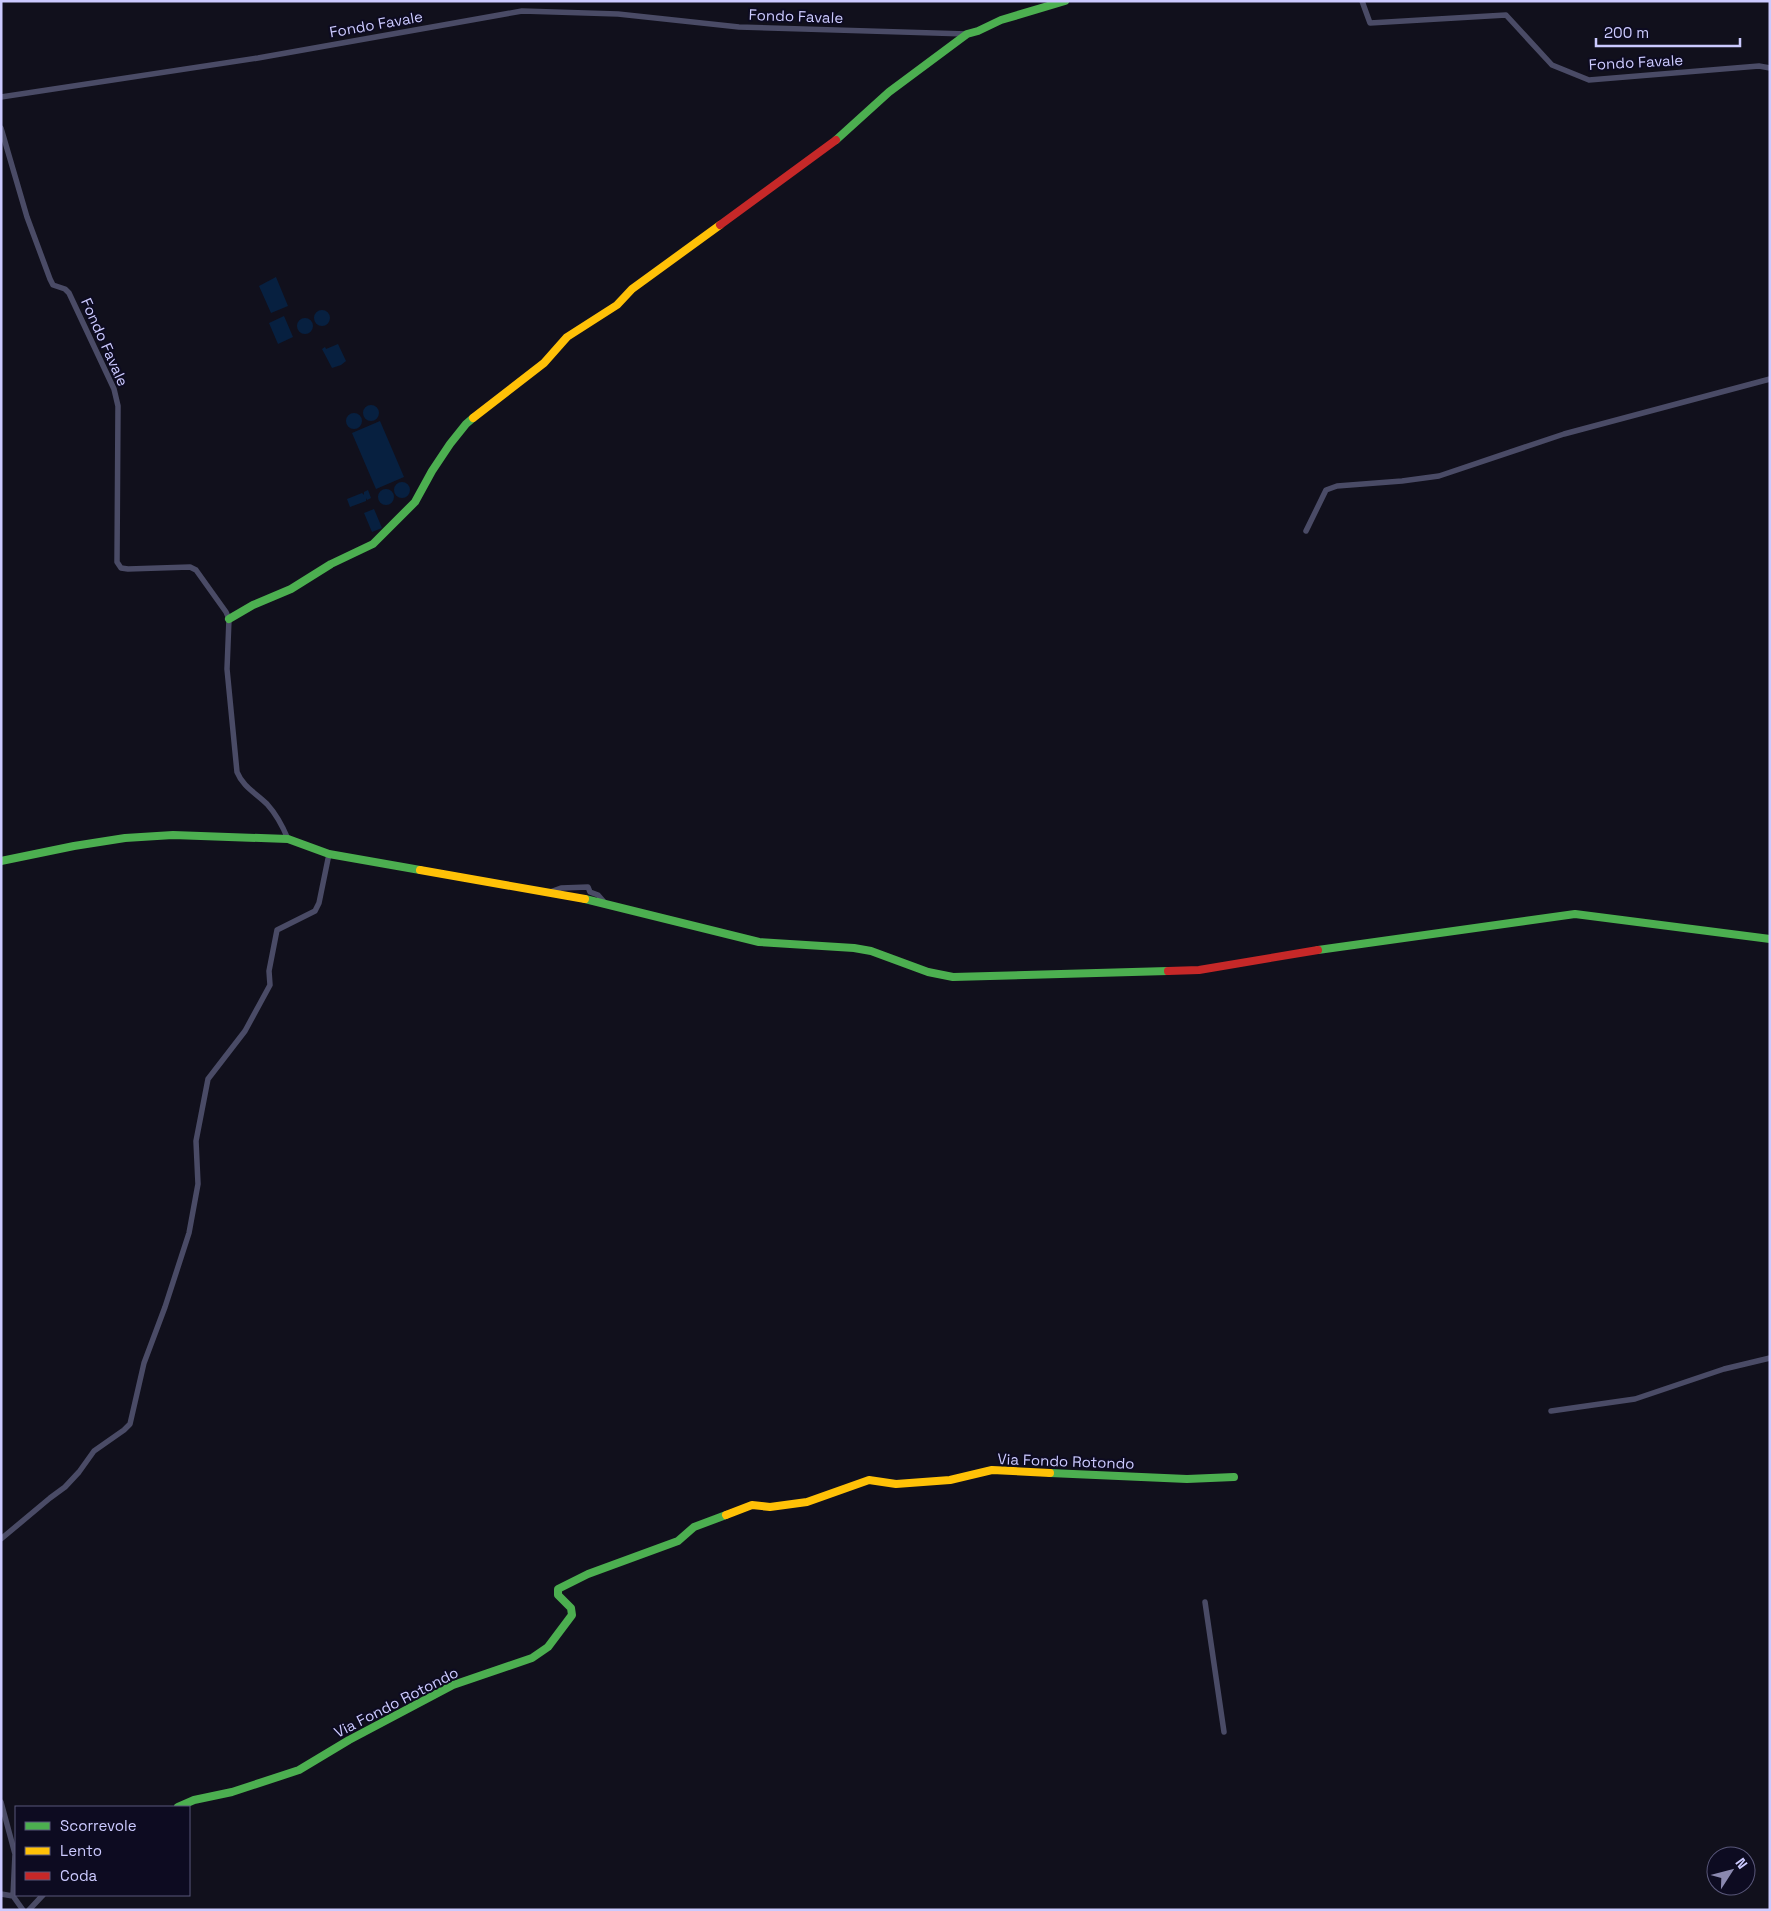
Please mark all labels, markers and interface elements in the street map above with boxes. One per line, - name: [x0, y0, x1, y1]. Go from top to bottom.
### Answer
- street label: Fondo Favale: [748, 5, 844, 27]
- street label: Fondo Favale: [328, 6, 424, 42]
- scale bar: [1596, 15, 1740, 47]
- text: 200 m: [1604, 23, 1649, 42]
- street label: Fondo Favale: [1588, 50, 1684, 74]
- street label: Fondo Favale: [77, 295, 133, 389]
- street label: Via Fondo Rotondo: [997, 1449, 1135, 1473]
- street label: Via Fondo Rotondo: [331, 1662, 461, 1742]
- legend: [15, 1806, 190, 1896]
- text: Scorrevole: [60, 1816, 137, 1835]
- text: Lento: [60, 1841, 102, 1860]
- north arrow: [1706, 1846, 1756, 1896]
- text: N: [1731, 1854, 1752, 1872]
- text: Coda: [60, 1866, 98, 1885]

